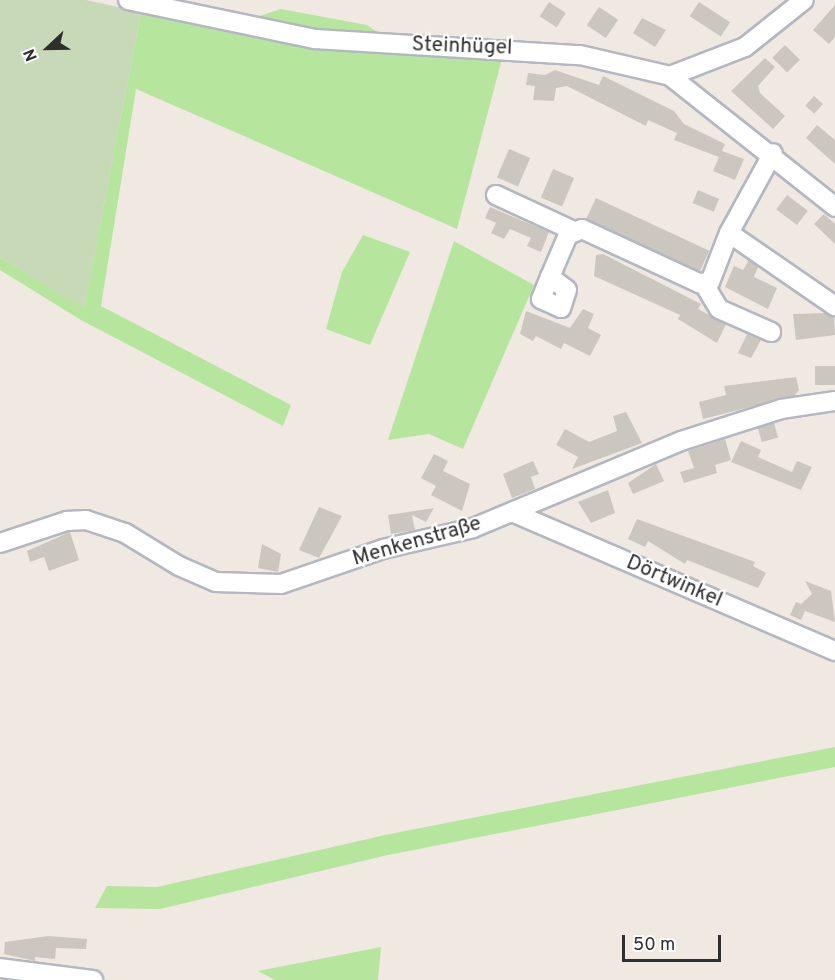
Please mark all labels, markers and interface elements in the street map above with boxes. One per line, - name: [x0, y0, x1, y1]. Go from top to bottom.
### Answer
- north arrow: [18, 18, 78, 78]
- street label: Steinhügel: [411, 33, 513, 61]
- text: N: [20, 46, 43, 64]
- street label: Menkenstraße: [350, 512, 484, 572]
- street label: Dörtwinkel: [622, 550, 726, 614]
- scale bar: [625, 923, 724, 961]
- text: 50 m: [633, 934, 675, 957]

